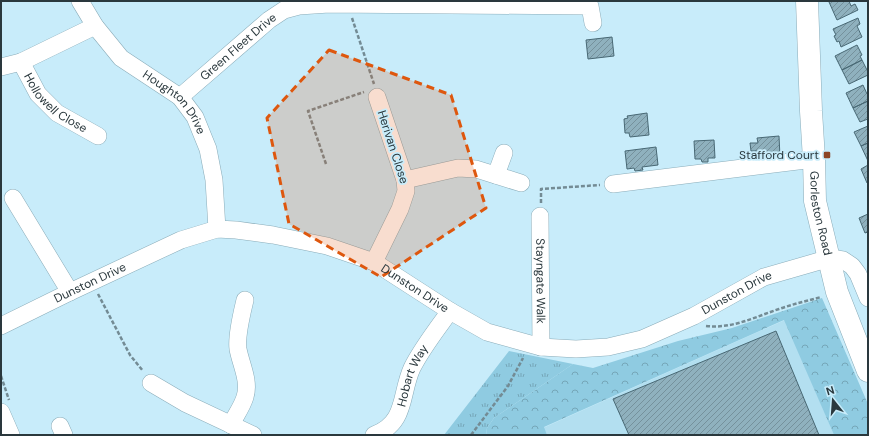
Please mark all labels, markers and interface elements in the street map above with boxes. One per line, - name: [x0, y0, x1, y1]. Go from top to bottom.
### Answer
- street label: Green Fleet Drive: [197, 9, 280, 84]
- street label: Houghton Drive: [140, 67, 209, 137]
- street label: Hollowell Close: [20, 70, 90, 136]
- street label: Herivan Close: [374, 108, 412, 186]
- place label: Stafford Court: [739, 147, 819, 163]
- marker: Stafford Court: [822, 150, 832, 160]
- street label: Gorleston Road: [806, 171, 836, 257]
- street label: Stayngate Walk: [532, 238, 549, 324]
- street label: Dunston Drive: [51, 259, 129, 307]
- street label: Dunston Drive: [378, 261, 452, 316]
- street label: Dunston Drive: [699, 267, 774, 318]
- street label: Hobart Way: [393, 341, 432, 408]
- north arrow: [813, 380, 853, 420]
- text: N: [824, 383, 836, 398]

